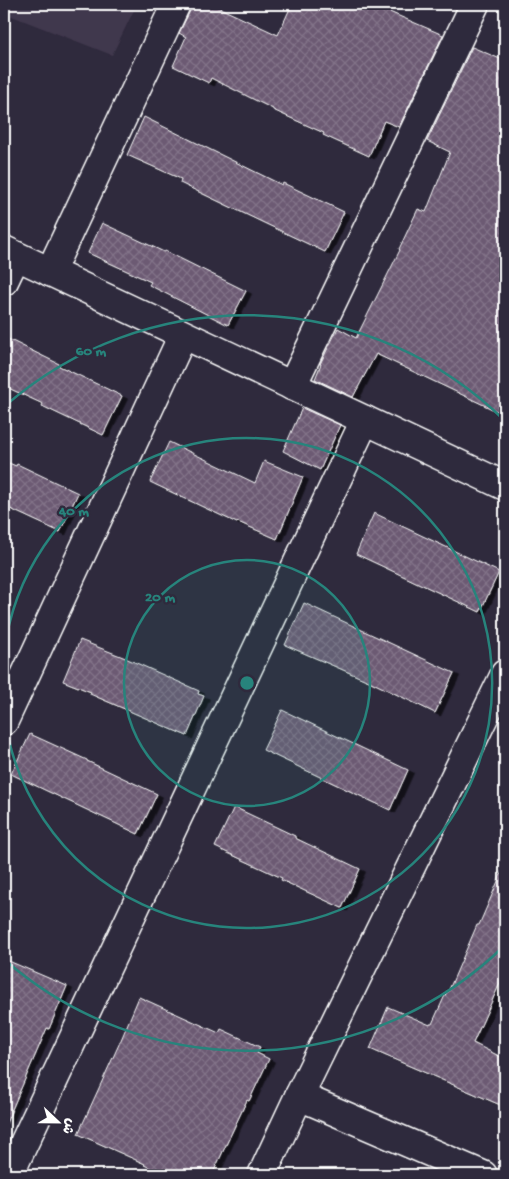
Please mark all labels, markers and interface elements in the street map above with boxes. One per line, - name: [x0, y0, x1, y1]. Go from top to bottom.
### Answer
- text: 60 m: [76, 343, 107, 361]
- text: 40 m: [58, 503, 89, 521]
- text: 20 m: [145, 589, 175, 607]
- centre of rings: [238, 674, 256, 692]
- north arrow: [32, 1096, 82, 1146]
- text: ش: [57, 1116, 79, 1136]

